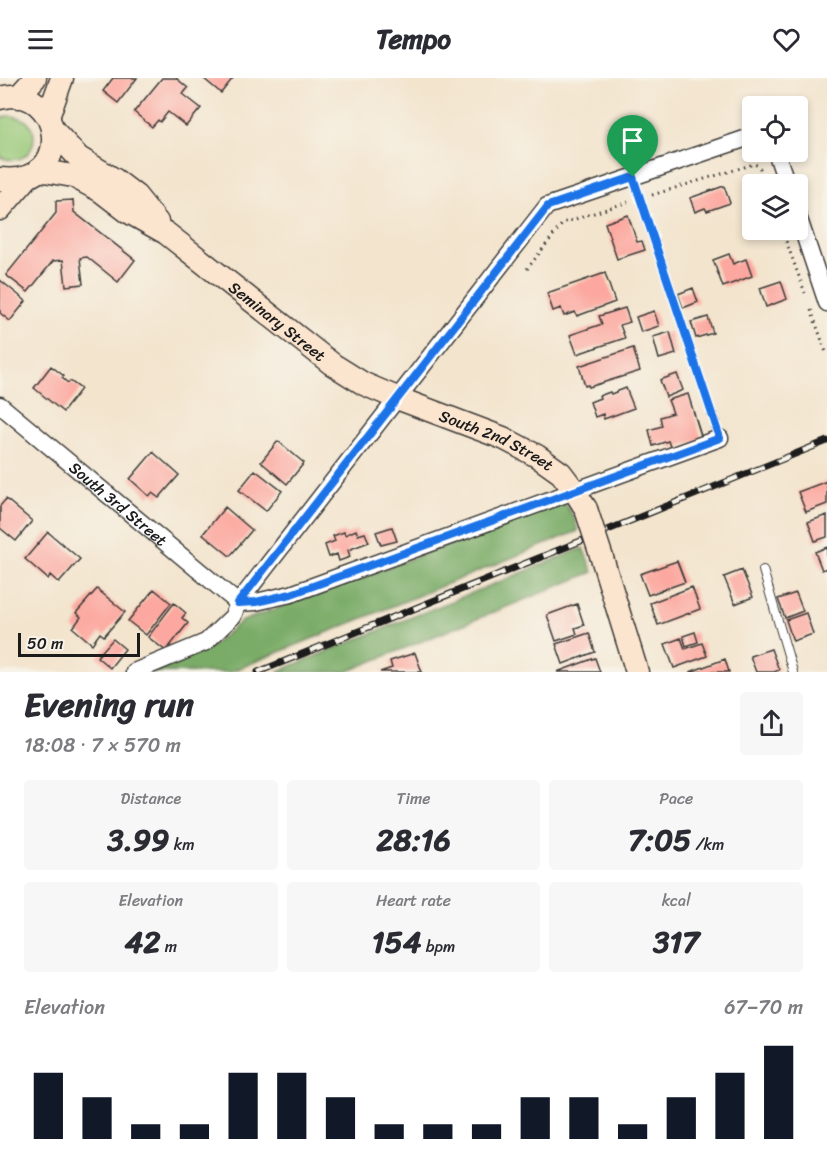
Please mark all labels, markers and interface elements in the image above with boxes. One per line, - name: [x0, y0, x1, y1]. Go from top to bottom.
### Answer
- text: Tempo: [376, 15, 451, 63]
- icon: menu: [24, 23, 57, 56]
- icon: heart: [770, 23, 803, 56]
- map controls: [742, 96, 808, 240]
- button: locate: [742, 96, 808, 162]
- pin: [607, 115, 658, 177]
- icon: arrive: [616, 124, 649, 157]
- button: layers: [742, 174, 808, 240]
- street label: Seminary Street: [222, 274, 332, 369]
- street label: South 2nd Street: [435, 401, 560, 479]
- street label: South 3rd Street: [62, 454, 174, 554]
- text: 50 m: [27, 629, 63, 658]
- scale bar: [18, 630, 140, 658]
- text: Evening run: [24, 676, 194, 734]
- button: share: [740, 692, 803, 755]
- text: 18:08 · 7 × 570 m: [24, 728, 181, 763]
- text: Distance: [120, 784, 181, 813]
- text: Time: [397, 784, 430, 813]
- text: Pace: [659, 784, 693, 813]
- text: 3.99: [107, 813, 170, 867]
- text: 28:16: [376, 813, 451, 867]
- text: 7:05: [628, 813, 691, 867]
- text: km: [170, 830, 194, 859]
- text: /km: [691, 830, 724, 859]
- text: Elevation: [118, 886, 183, 915]
- text: Heart rate: [376, 886, 451, 915]
- text: kcal: [662, 886, 691, 915]
- text: 42: [125, 915, 161, 969]
- text: 154: [372, 915, 422, 969]
- text: 317: [653, 915, 699, 969]
- text: m: [161, 932, 177, 961]
- text: bpm: [422, 932, 455, 961]
- text: Elevation: [24, 990, 105, 1025]
- text: 67–70 m: [724, 990, 803, 1025]

